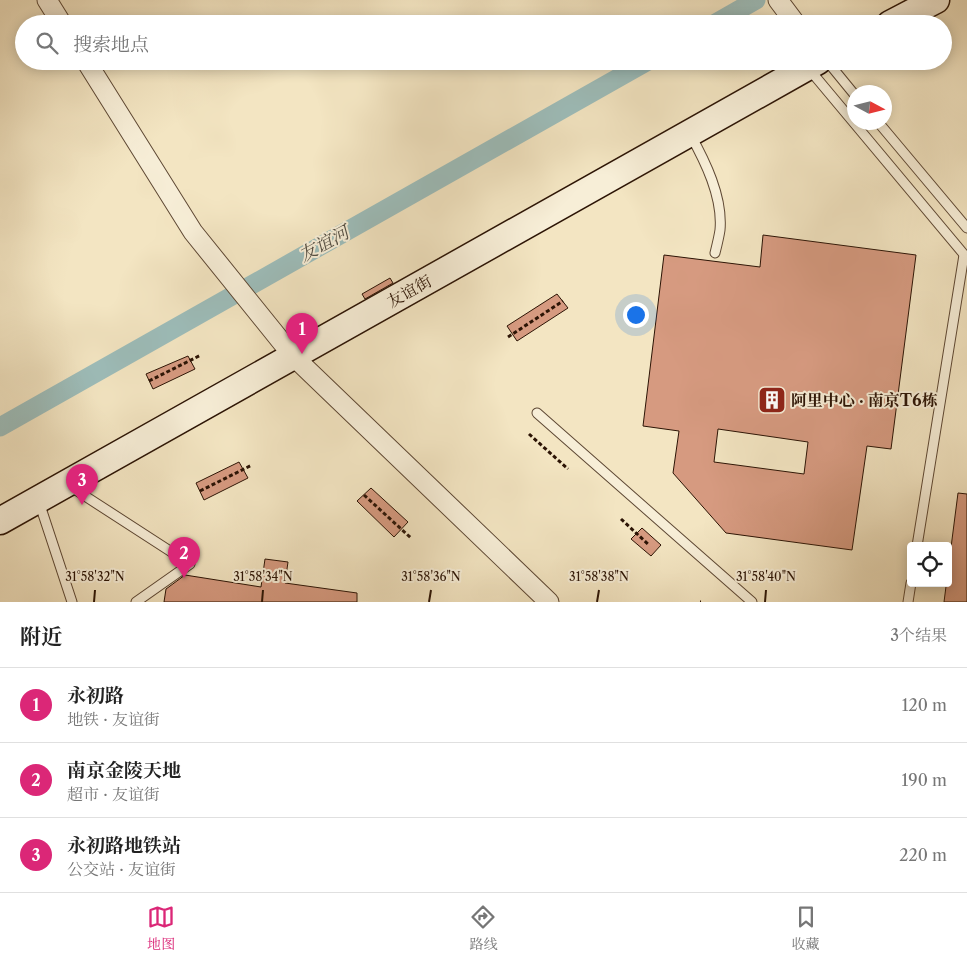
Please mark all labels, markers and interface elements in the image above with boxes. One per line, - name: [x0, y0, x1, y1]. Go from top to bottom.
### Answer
- search box: [15, 15, 952, 70]
- icon: search: [33, 29, 61, 57]
- text: 搜索地点: [73, 33, 149, 56]
- north arrow: [847, 85, 892, 130]
- water label: 友谊河: [295, 220, 356, 267]
- street label: 友谊街: [383, 271, 435, 311]
- your location: [623, 302, 649, 328]
- pin: 1: [286, 313, 318, 354]
- building icon: 阿里中心 · 南京T6栋: [757, 385, 787, 415]
- place label: 阿里中心 · 南京T6栋: [791, 390, 938, 410]
- pin: 3: [66, 464, 98, 505]
- pin: 2: [168, 537, 200, 578]
- map controls: [907, 542, 952, 587]
- button: locate: [907, 542, 952, 587]
- text: 31°58'32"N: [65, 569, 125, 584]
- text: 31°58'34"N: [233, 569, 293, 584]
- text: 31°58'36"N: [401, 569, 461, 584]
- text: 31°58'38"N: [569, 569, 629, 584]
- text: 31°58'40"N: [736, 569, 796, 584]
- text: 附近: [20, 624, 62, 649]
- text: 3个结果: [890, 625, 947, 645]
- text: 永初路: [67, 684, 124, 707]
- text: 1: [32, 695, 40, 715]
- text: 120 m: [902, 695, 947, 715]
- text: 地铁 · 友谊街: [67, 709, 160, 729]
- text: 南京金陵天地: [67, 759, 181, 782]
- text: 2: [31, 770, 41, 790]
- text: 190 m: [902, 770, 947, 790]
- text: 超市 · 友谊街: [67, 784, 160, 804]
- text: 永初路地铁站: [67, 834, 181, 857]
- text: 3: [31, 845, 41, 865]
- text: 220 m: [899, 845, 947, 865]
- text: 公交站 · 友谊街: [67, 859, 176, 879]
- tab: 地图: [147, 903, 175, 953]
- tab: 路线: [469, 903, 497, 953]
- tab: 收藏: [792, 903, 820, 953]

